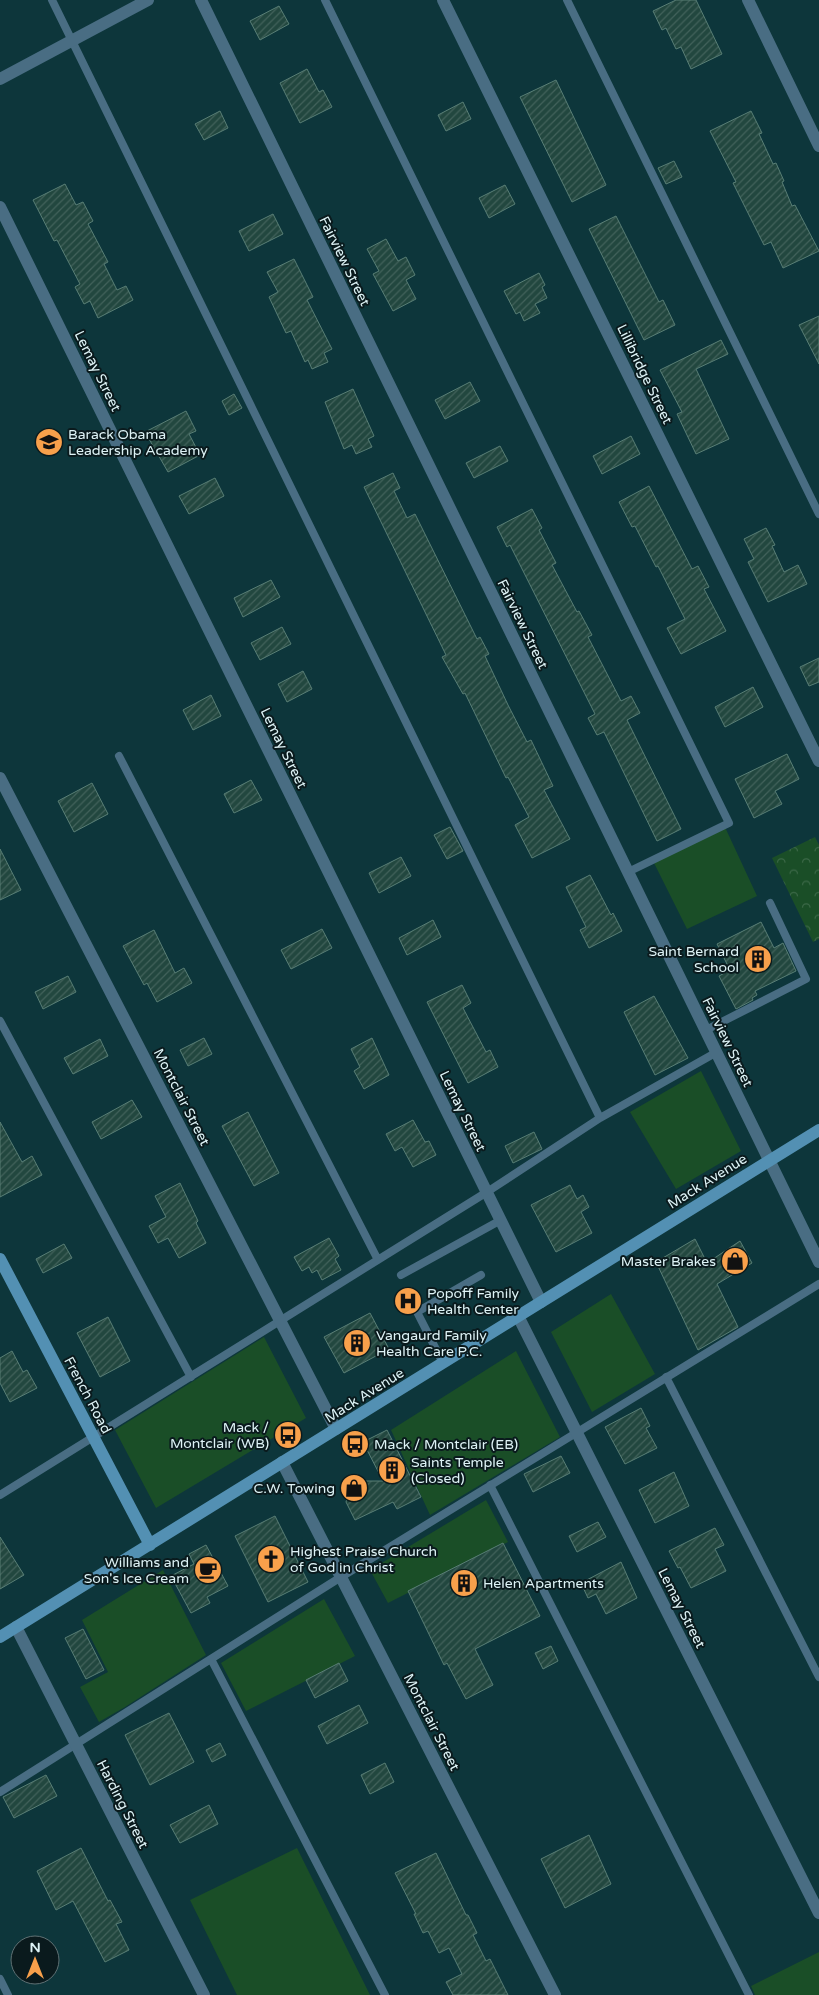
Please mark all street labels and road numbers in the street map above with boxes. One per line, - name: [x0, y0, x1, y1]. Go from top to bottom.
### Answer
- street label: Fairview Street: [316, 214, 374, 309]
- street label: Lillibridge Street: [613, 322, 676, 427]
- street label: Lemay Street: [71, 328, 125, 415]
- street label: Fairview Street: [494, 577, 552, 672]
- street label: Lemay Street: [257, 705, 311, 792]
- street label: Fairview Street: [699, 995, 757, 1090]
- street label: Montclair Street: [150, 1046, 214, 1149]
- street label: Lemay Street: [436, 1068, 490, 1155]
- street label: Mack Avenue: [664, 1150, 750, 1213]
- street label: French Road: [60, 1354, 115, 1437]
- street label: Mack Avenue: [321, 1364, 407, 1427]
- street label: Lemay Street: [654, 1565, 709, 1652]
- street label: Montclair Street: [400, 1671, 464, 1774]
- street label: Harding Street: [93, 1757, 152, 1852]

